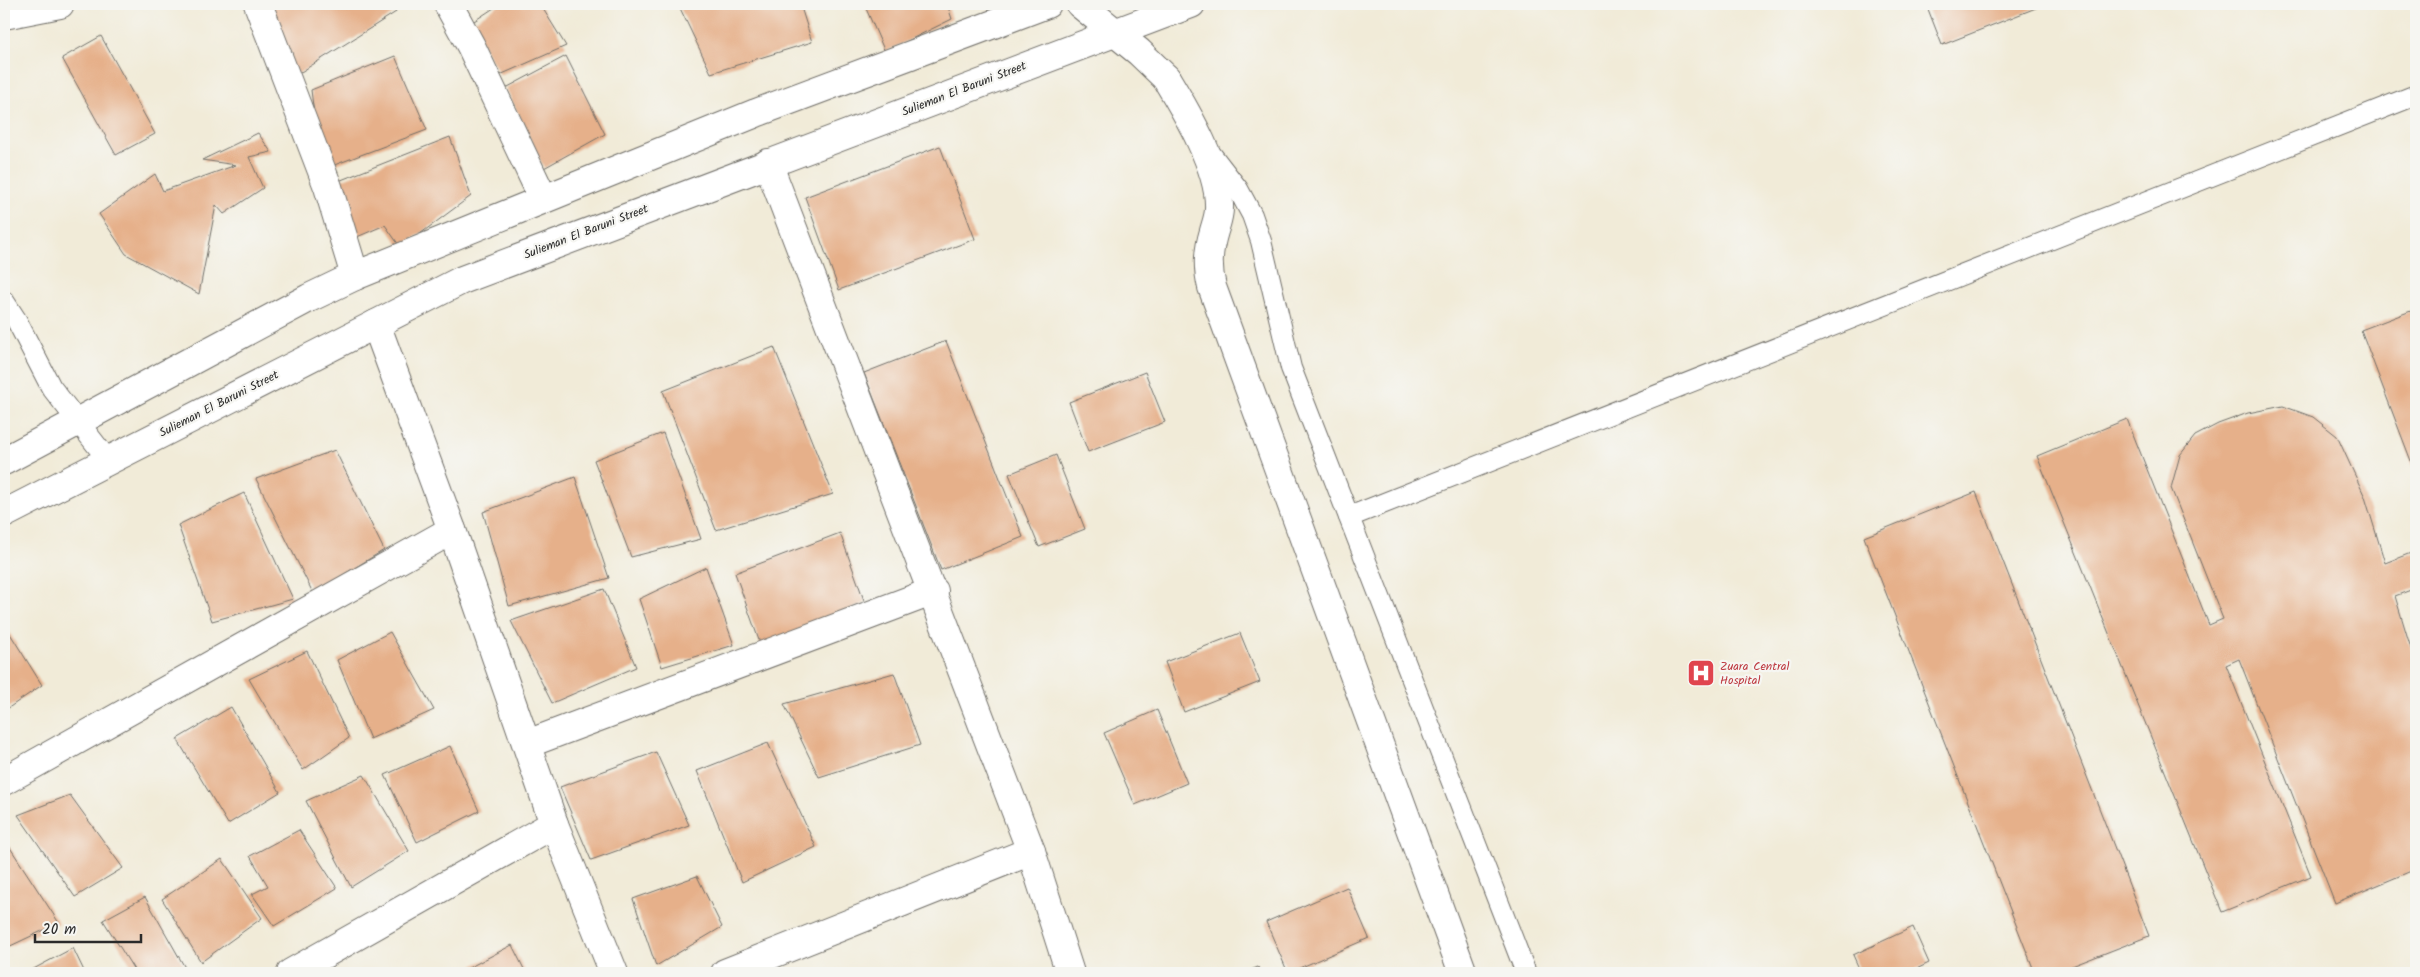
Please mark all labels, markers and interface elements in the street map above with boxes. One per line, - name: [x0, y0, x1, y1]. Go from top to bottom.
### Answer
- street label: Sulieman El Baruni Street: [899, 56, 1029, 122]
- street label: Sulieman El Baruni Street: [521, 199, 651, 265]
- street label: Sulieman El Baruni Street: [156, 365, 282, 442]
- place label: Zuara Central Hospital: [1720, 657, 1789, 690]
- hospital icon: Zuara Central Hospital: [1686, 658, 1716, 688]
- scale bar: [35, 912, 141, 944]
- text: 20 m: [42, 918, 76, 942]

